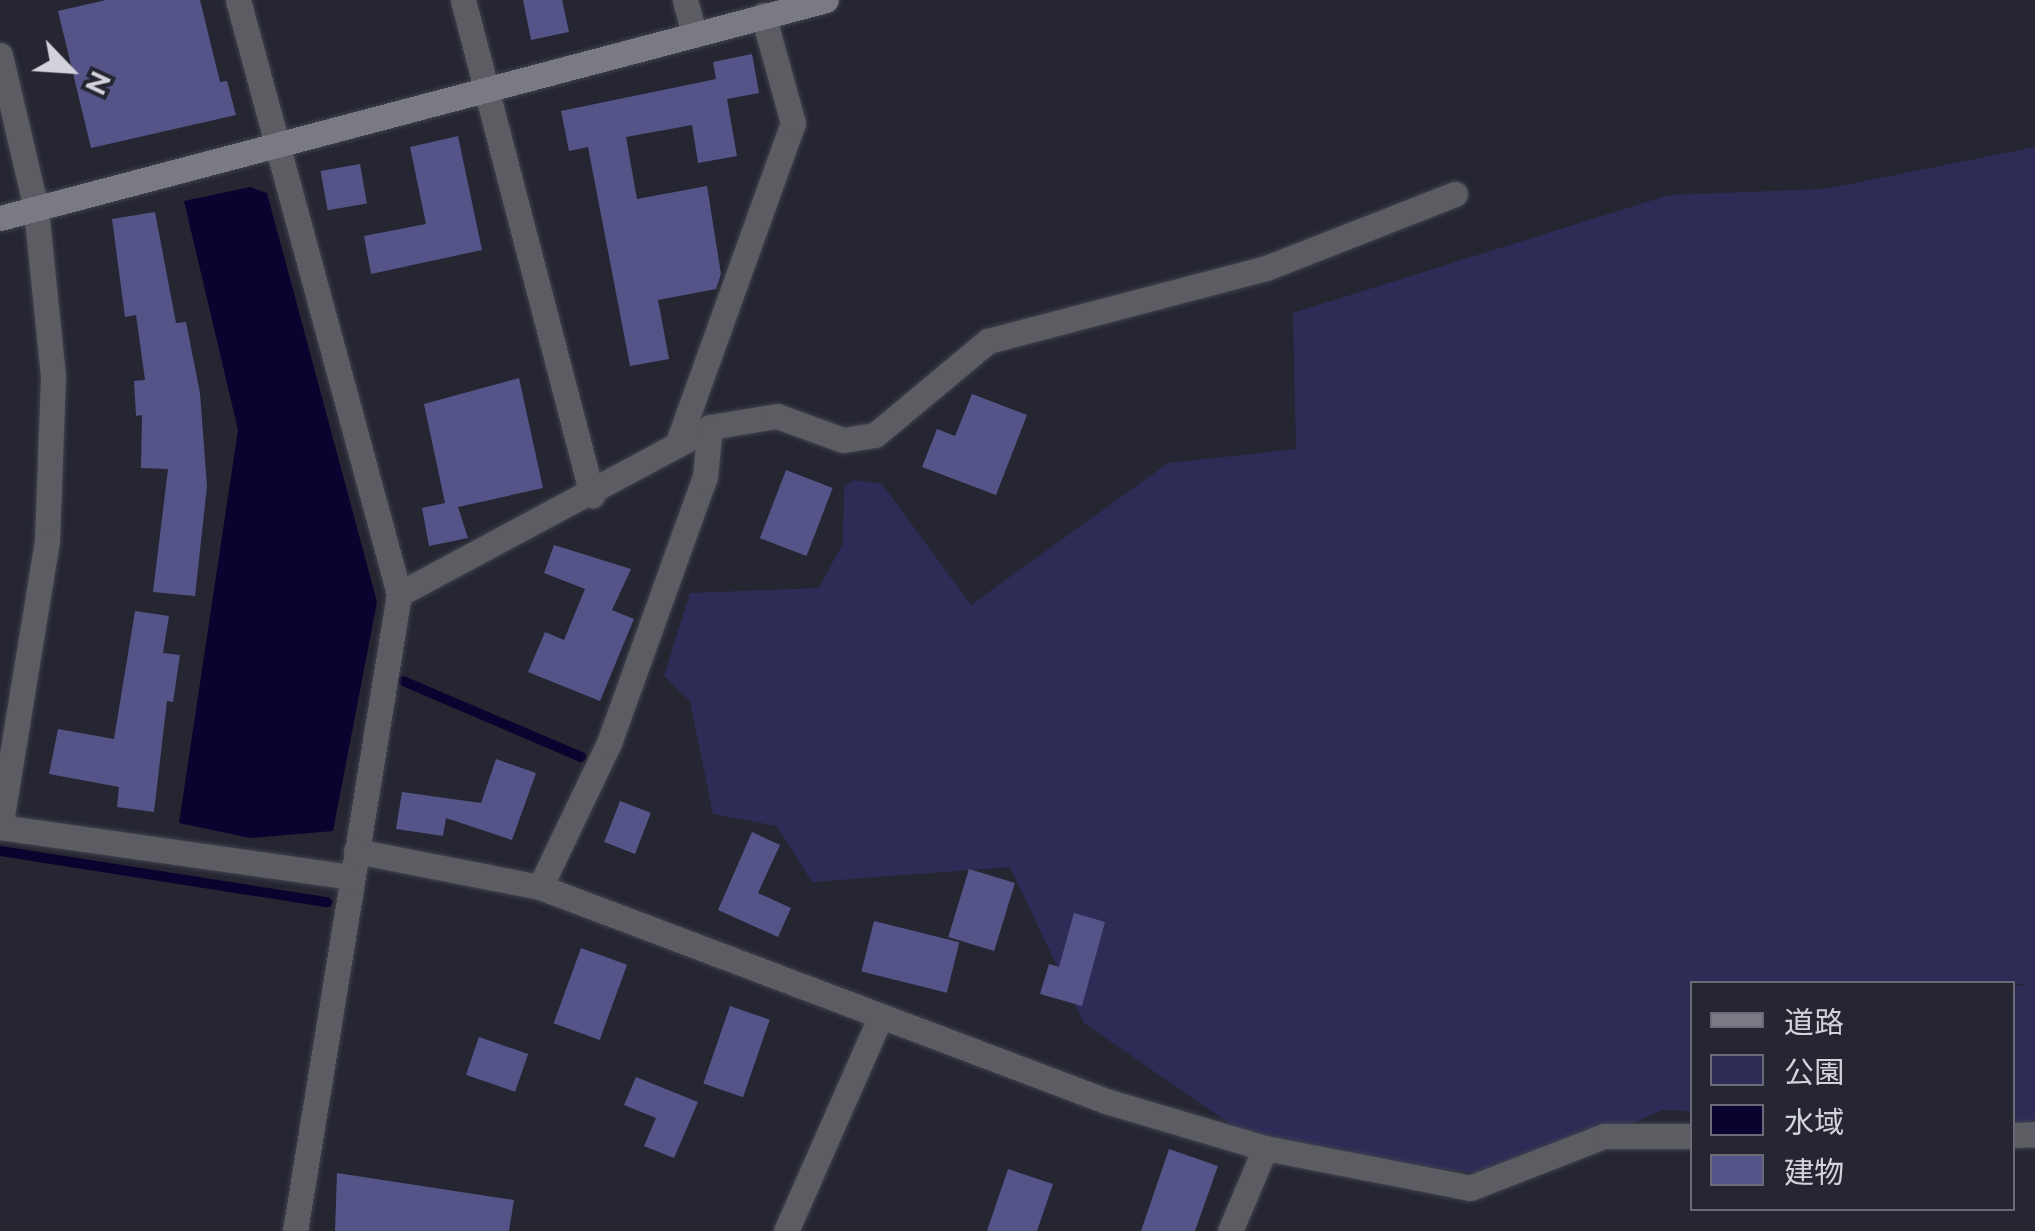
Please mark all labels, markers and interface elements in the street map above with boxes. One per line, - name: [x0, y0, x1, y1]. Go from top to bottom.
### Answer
- north arrow: [20, 20, 120, 120]
- text: N: [78, 66, 117, 100]
- legend: [1690, 981, 2015, 1211]
- text: 道路: [1784, 1005, 1844, 1040]
- text: 公園: [1784, 1055, 1844, 1090]
- text: 水域: [1784, 1105, 1844, 1140]
- text: 建物: [1784, 1155, 1844, 1190]

